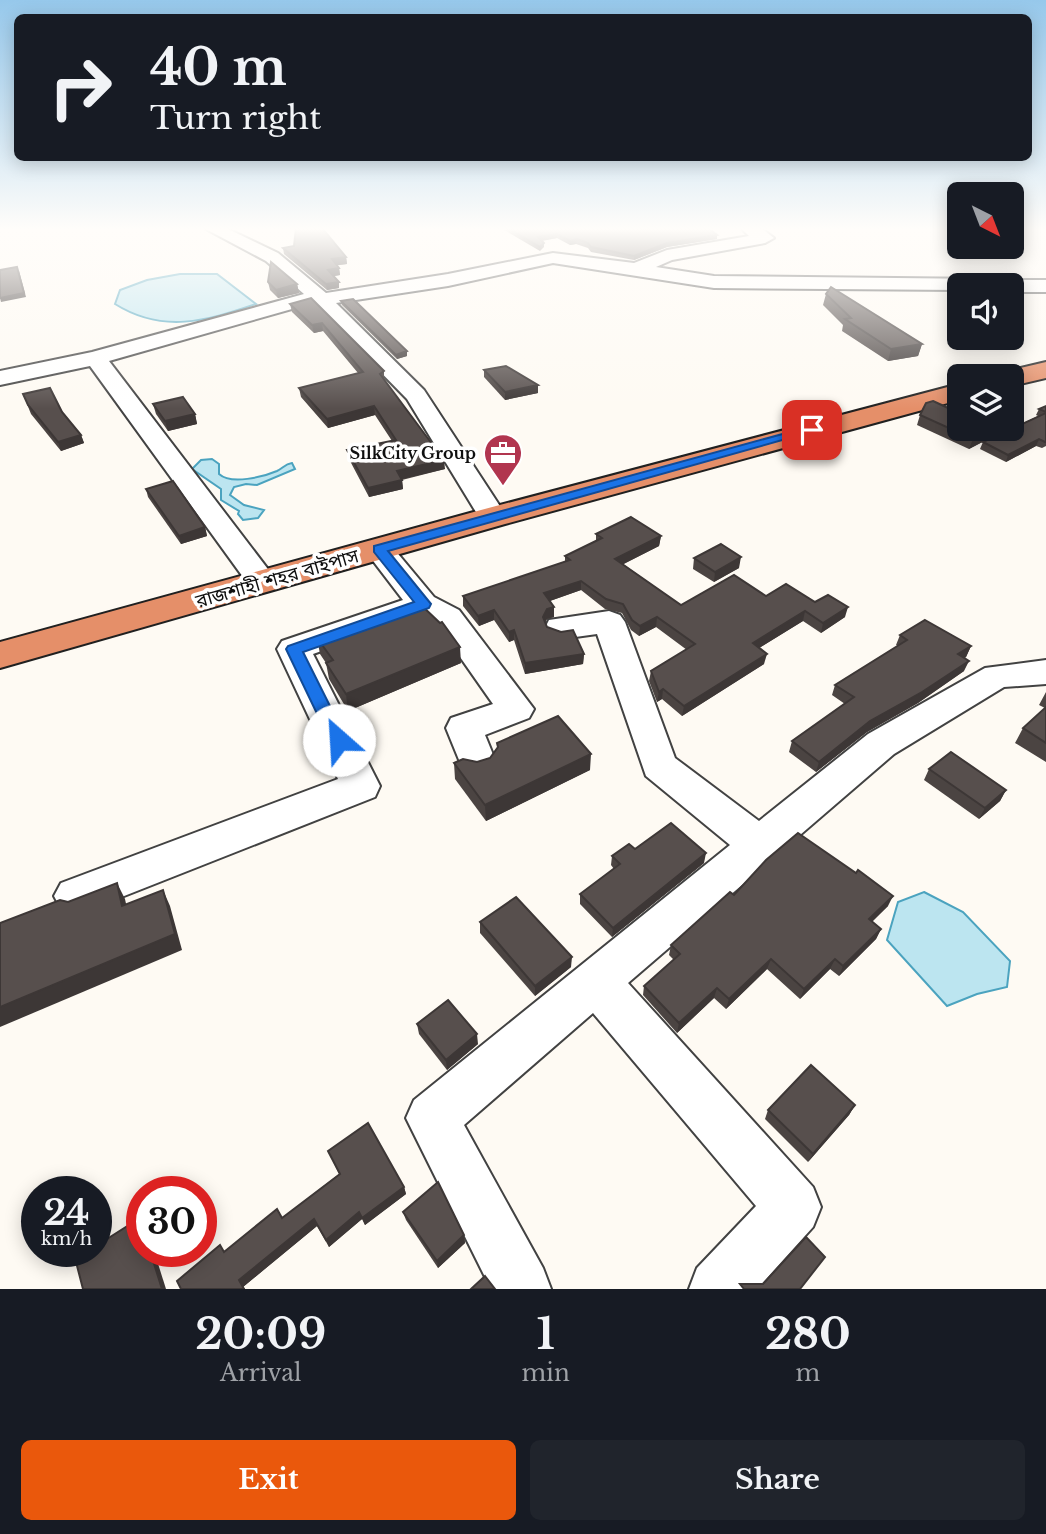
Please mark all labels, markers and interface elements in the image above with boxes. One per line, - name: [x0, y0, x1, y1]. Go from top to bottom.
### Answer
- text: 40 m: [150, 37, 287, 98]
- icon: right: [35, 42, 126, 133]
- text: Turn right: [150, 98, 321, 138]
- north arrow: [947, 182, 1024, 259]
- map controls: [947, 182, 1024, 441]
- button: sound: [947, 273, 1024, 350]
- button: layers: [947, 364, 1024, 441]
- pin: [782, 400, 842, 460]
- icon: arrive: [793, 411, 831, 449]
- office icon: SilkCity Group: [482, 432, 524, 487]
- place label: SilkCity Group: [350, 443, 476, 463]
- street label: রাজশাহী শহর বাইপাস: [192, 544, 362, 613]
- position arrow: [302, 703, 376, 777]
- speed limit sign: 30: [126, 1176, 217, 1267]
- text: 24: [43, 1191, 90, 1234]
- text: km/h: [41, 1228, 92, 1250]
- text: 20:09: [195, 1308, 326, 1360]
- text: 1: [536, 1308, 555, 1360]
- text: 280: [765, 1308, 851, 1360]
- text: Arrival: [220, 1359, 301, 1387]
- text: min: [521, 1359, 570, 1387]
- text: m: [796, 1359, 820, 1387]
- button: Exit: [21, 1440, 516, 1520]
- button: Share: [530, 1440, 1025, 1520]

